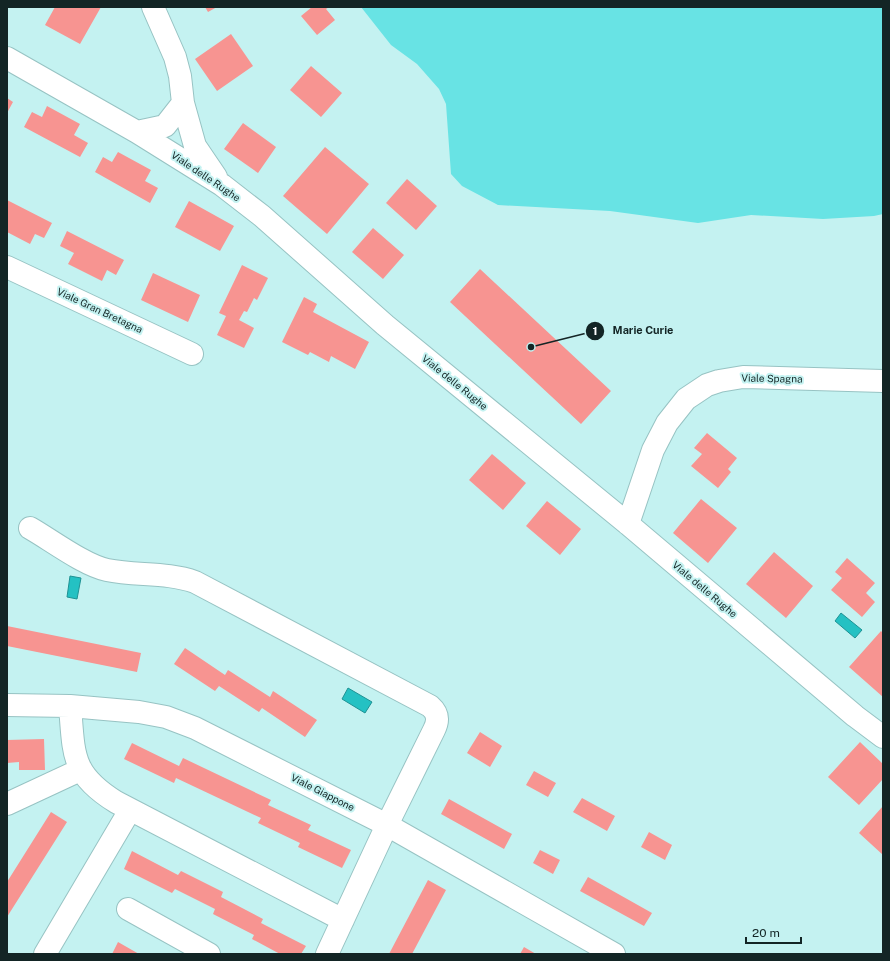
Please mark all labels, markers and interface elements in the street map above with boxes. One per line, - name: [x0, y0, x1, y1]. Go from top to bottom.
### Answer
- street label: Viale delle Rughe: [169, 148, 243, 204]
- street label: Viale Gran Bretagna: [55, 285, 145, 335]
- callout: Marie Curie: [585, 319, 681, 342]
- text: 1: [592, 324, 598, 338]
- text: Marie Curie: [613, 324, 673, 336]
- street label: Viale delle Rughe: [420, 352, 490, 412]
- street label: Viale Spagna: [741, 371, 803, 385]
- street label: Viale delle Rughe: [670, 558, 740, 620]
- street label: Viale Giappone: [289, 771, 357, 813]
- scale bar: [746, 919, 801, 945]
- text: 20 m: [752, 926, 780, 940]

